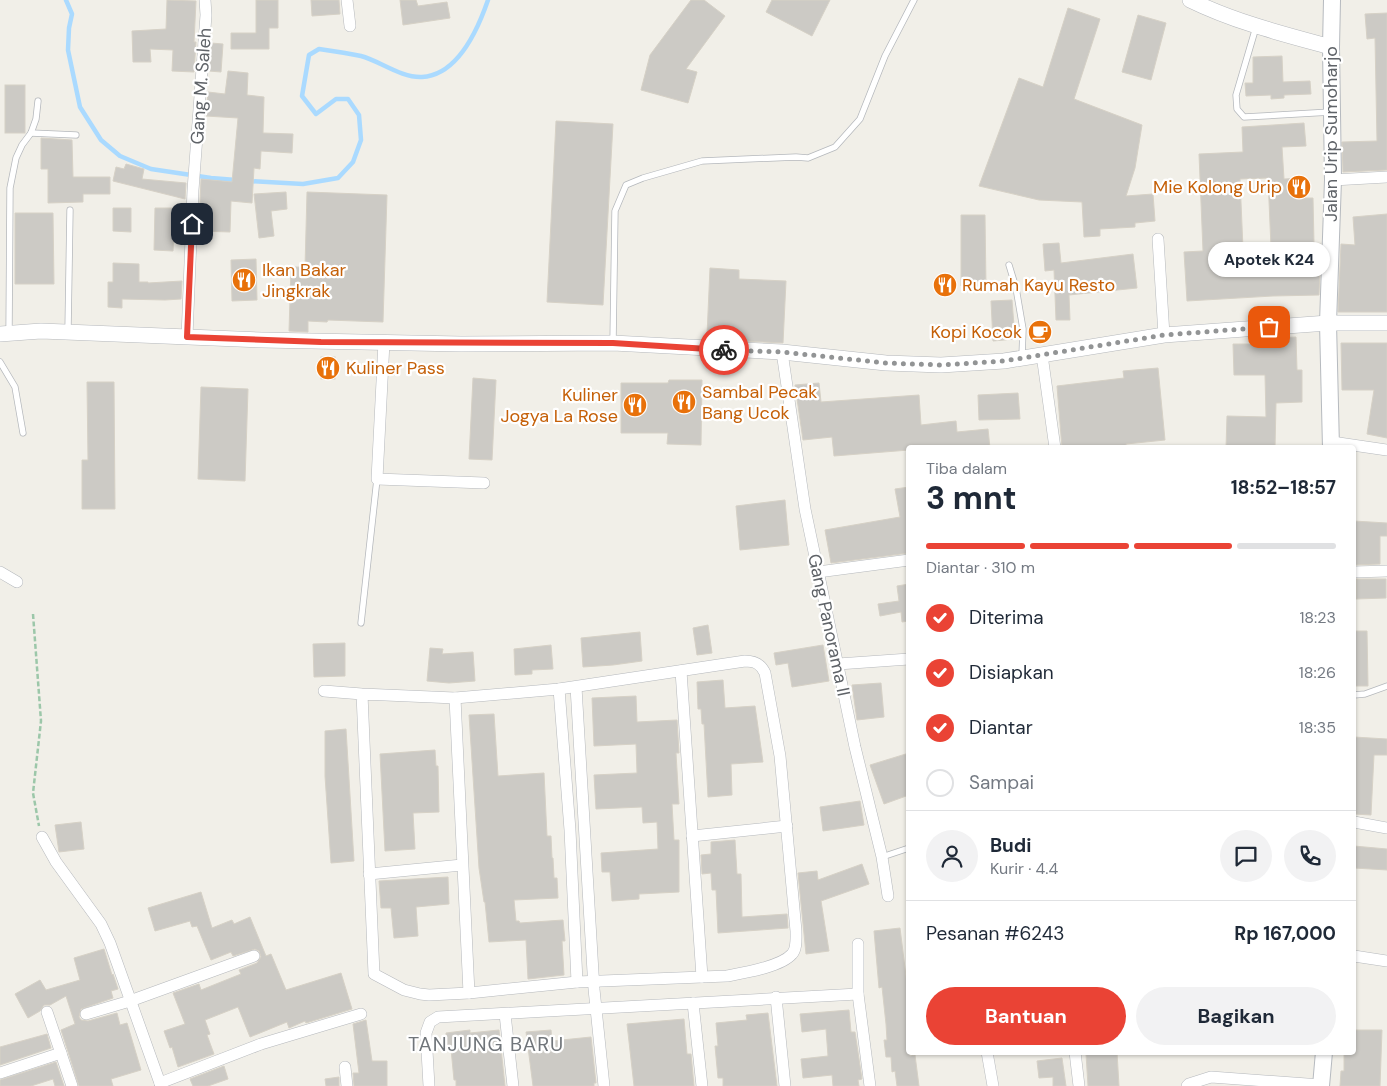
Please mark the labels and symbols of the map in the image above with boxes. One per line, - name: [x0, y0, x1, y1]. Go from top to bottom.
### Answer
- street label: Gang M. Saleh: [185, 27, 217, 145]
- street label: Jalan Urip Sumoharjo: [1319, 46, 1343, 222]
- restaurant icon: Mie Kolong Urip: [1286, 174, 1312, 200]
- place label: Mie Kolong Urip: [1153, 175, 1282, 199]
- pin: [171, 203, 213, 245]
- callout: Apotek K24: [1208, 242, 1330, 277]
- place label: Ikan Bakar Jingkrak: [262, 258, 347, 303]
- restaurant icon: Ikan Bakar Jingkrak: [231, 267, 257, 293]
- restaurant icon: Rumah Kayu Resto: [932, 272, 958, 298]
- place label: Rumah Kayu Resto: [962, 273, 1115, 297]
- pin: [1248, 306, 1290, 348]
- cafe icon: Kopi Kocok: [1027, 319, 1053, 345]
- place label: Kopi Kocok: [930, 320, 1022, 344]
- courier: [699, 325, 749, 375]
- restaurant icon: Kuliner Pass: [315, 355, 341, 381]
- place label: Kuliner Pass: [346, 356, 445, 380]
- place label: Sambal Pecak Bang Ucok: [702, 380, 817, 425]
- place label: Kuliner Jogya La Rose: [500, 383, 618, 428]
- restaurant icon: Sambal Pecak Bang Ucok: [671, 389, 697, 415]
- restaurant icon: Kuliner Jogya La Rose: [622, 392, 648, 418]
- street label: Gang Panorama II: [802, 552, 856, 698]
- district label: TANJUNG BARU: [408, 1031, 564, 1057]

